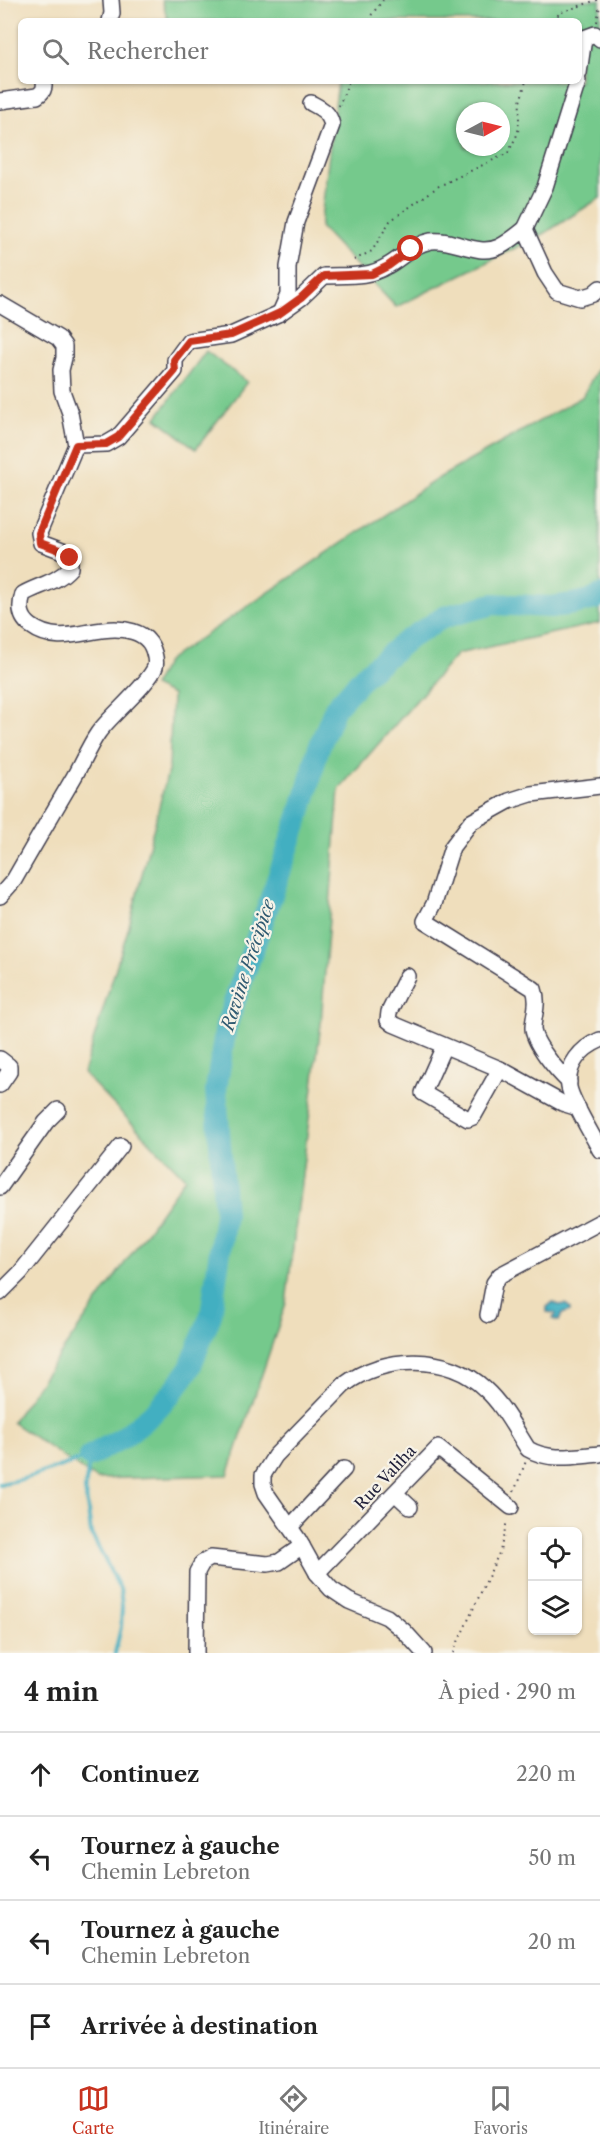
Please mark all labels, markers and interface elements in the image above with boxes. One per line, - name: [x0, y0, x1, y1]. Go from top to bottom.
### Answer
- search box: [18, 18, 582, 84]
- icon: search: [39, 35, 72, 68]
- text: Rechercher: [87, 38, 209, 65]
- north arrow: [456, 102, 510, 156]
- route start: [397, 235, 423, 261]
- route end: [56, 544, 82, 570]
- water label: Ravine Précipice: [216, 896, 280, 1035]
- street label: Rue Valiha: [350, 1440, 420, 1513]
- map controls: [528, 1527, 582, 1635]
- button: locate: [528, 1527, 582, 1581]
- button: layers: [528, 1581, 582, 1635]
- text: 4 min: [24, 1676, 99, 1708]
- text: À pied · 290 m: [439, 1680, 576, 1704]
- icon: ahead: [24, 1758, 57, 1791]
- text: Continuez: [81, 1761, 200, 1788]
- text: 220 m: [516, 1762, 576, 1786]
- text: Tournez à gauche: [81, 1833, 280, 1860]
- icon: left: [24, 1842, 57, 1875]
- text: 50 m: [529, 1846, 576, 1870]
- text: Chemin Lebreton: [81, 1860, 250, 1884]
- text: Tournez à gauche: [81, 1917, 280, 1944]
- icon: left: [24, 1926, 57, 1959]
- text: 20 m: [528, 1930, 576, 1954]
- text: Chemin Lebreton: [81, 1944, 250, 1968]
- icon: arrive: [24, 2010, 57, 2043]
- text: Arrivée à destination: [81, 2013, 318, 2040]
- tab: Carte: [72, 2082, 114, 2138]
- tab: Itinéraire: [258, 2082, 329, 2138]
- tab: Favoris: [473, 2082, 528, 2138]

